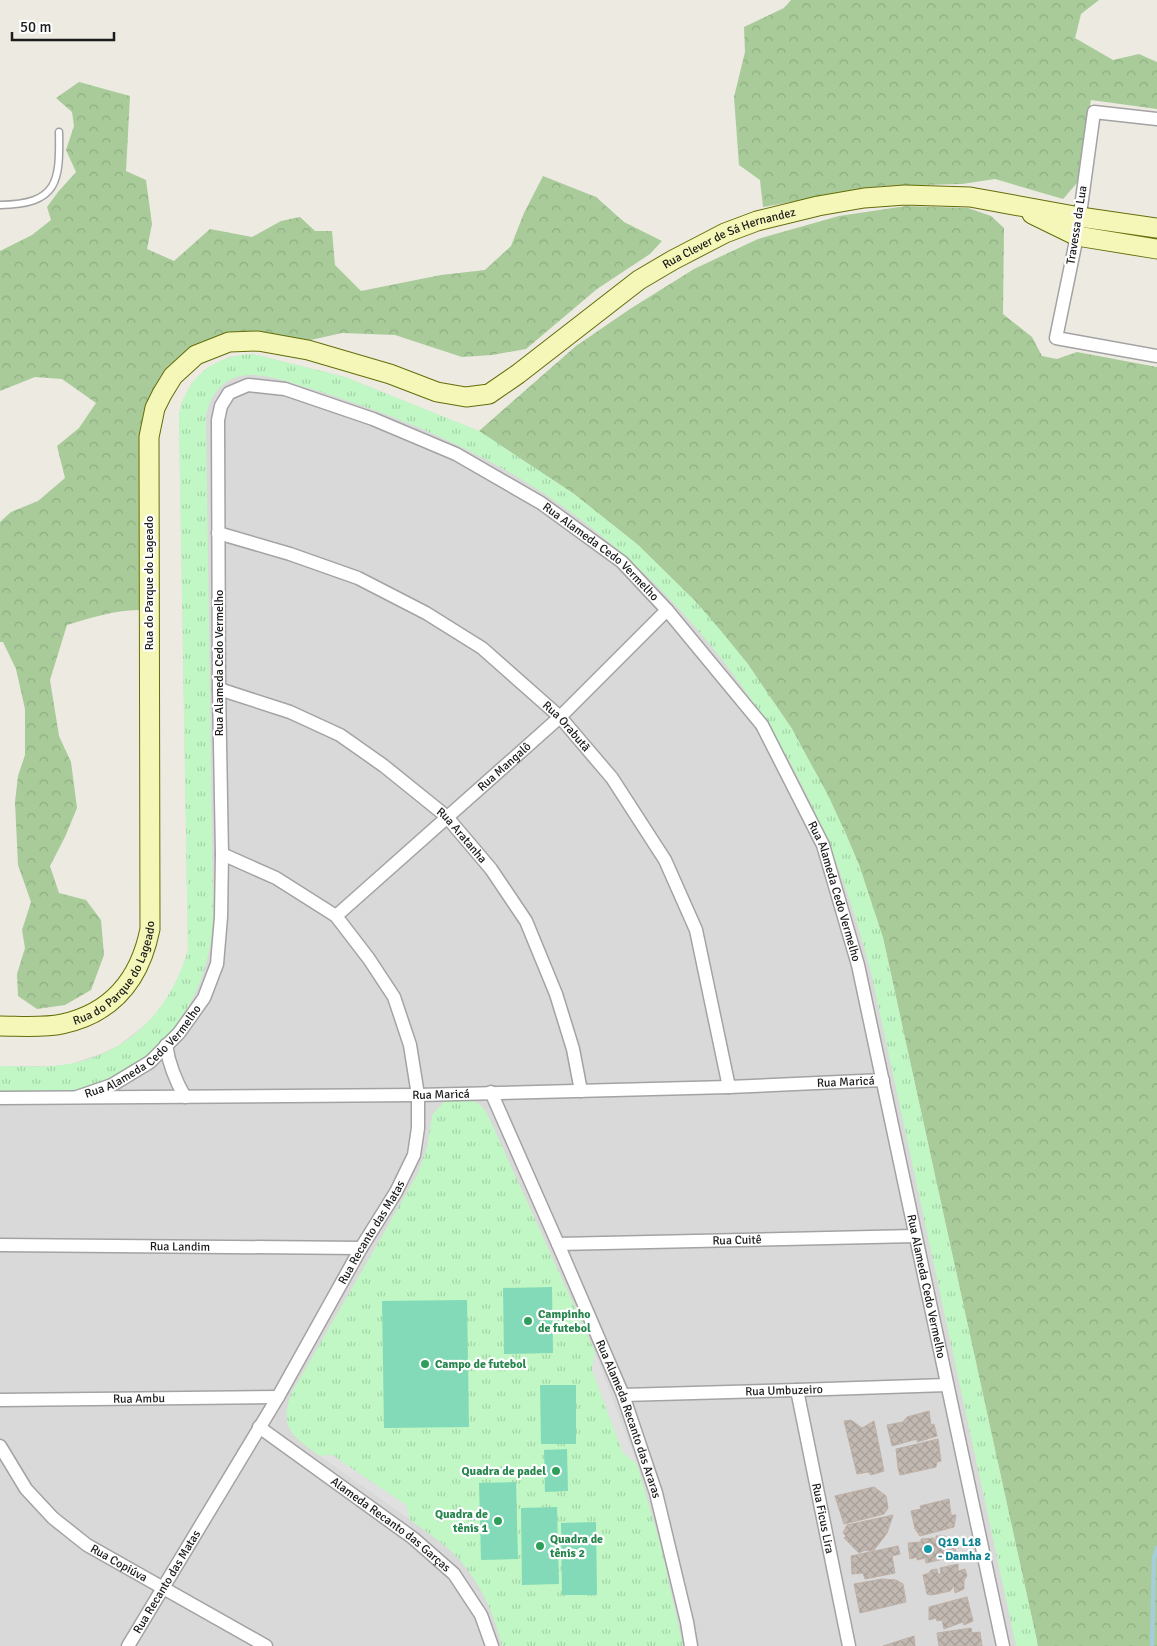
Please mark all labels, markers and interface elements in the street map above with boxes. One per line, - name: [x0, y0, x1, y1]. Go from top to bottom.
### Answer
- scale bar: [12, 10, 115, 42]
- text: 50 m: [20, 18, 51, 36]
- street label: Travessa da Lua: [1063, 184, 1091, 266]
- street label: Rua Clever de Sá Hernandez: [660, 204, 797, 272]
- street label: Rua Alameda Cedo Vermelho: [540, 499, 662, 604]
- street label: Rua do Parque do Lageado: [142, 516, 157, 650]
- street label: Rua Alameda Cedo Vermelho: [212, 590, 227, 736]
- street label: Rua Orabutã: [540, 698, 594, 755]
- street label: Rua Mangalô: [474, 739, 534, 794]
- street label: Rua Aratanha: [434, 804, 490, 866]
- street label: Rua Alameda Cedo Vermelho: [805, 819, 864, 963]
- street label: Rua do Parque do Lageado: [71, 921, 158, 1028]
- street label: Rua Alameda Cedo Vermelho: [83, 1002, 204, 1101]
- street label: Rua Maricá: [817, 1073, 875, 1090]
- street label: Rua Maricá: [412, 1086, 470, 1103]
- street label: Rua Recanto das Matas: [335, 1178, 408, 1287]
- street label: Rua Alameda Cedo Vermelho: [904, 1213, 949, 1360]
- street label: Rua Cuitê: [712, 1232, 762, 1248]
- street label: Rua Landim: [150, 1239, 210, 1254]
- place label: Campinho de futebol: [538, 1307, 591, 1336]
- marker: Campinho de futebol: [522, 1315, 534, 1327]
- street label: Rua Alameda Recanto das Araras: [593, 1337, 664, 1500]
- place label: Campo de futebol: [435, 1357, 527, 1372]
- marker: Campo de futebol: [419, 1358, 431, 1370]
- street label: Rua Umbuzeiro: [745, 1382, 823, 1399]
- street label: Rua Ambu: [113, 1391, 165, 1406]
- place label: Quadra de padel: [462, 1464, 546, 1479]
- marker: Quadra de padel: [550, 1465, 562, 1477]
- street label: Alameda Recanto das Garças: [328, 1474, 454, 1575]
- street label: Rua Ficus Lira: [809, 1482, 838, 1555]
- place label: Quadra de tênis 1: [435, 1507, 489, 1536]
- marker: Quadra de tênis 1: [492, 1515, 504, 1527]
- street label: Rua Recanto das Matas: [130, 1527, 204, 1636]
- place label: Quadra de tênis 2: [549, 1532, 603, 1561]
- place label: Q19 L18 - Damha 2: [938, 1535, 991, 1564]
- marker: Quadra de tênis 2: [534, 1540, 546, 1552]
- street label: Rua Copiúva: [88, 1541, 150, 1585]
- marker: Q19 L18 - Damha 2: [922, 1543, 934, 1555]

